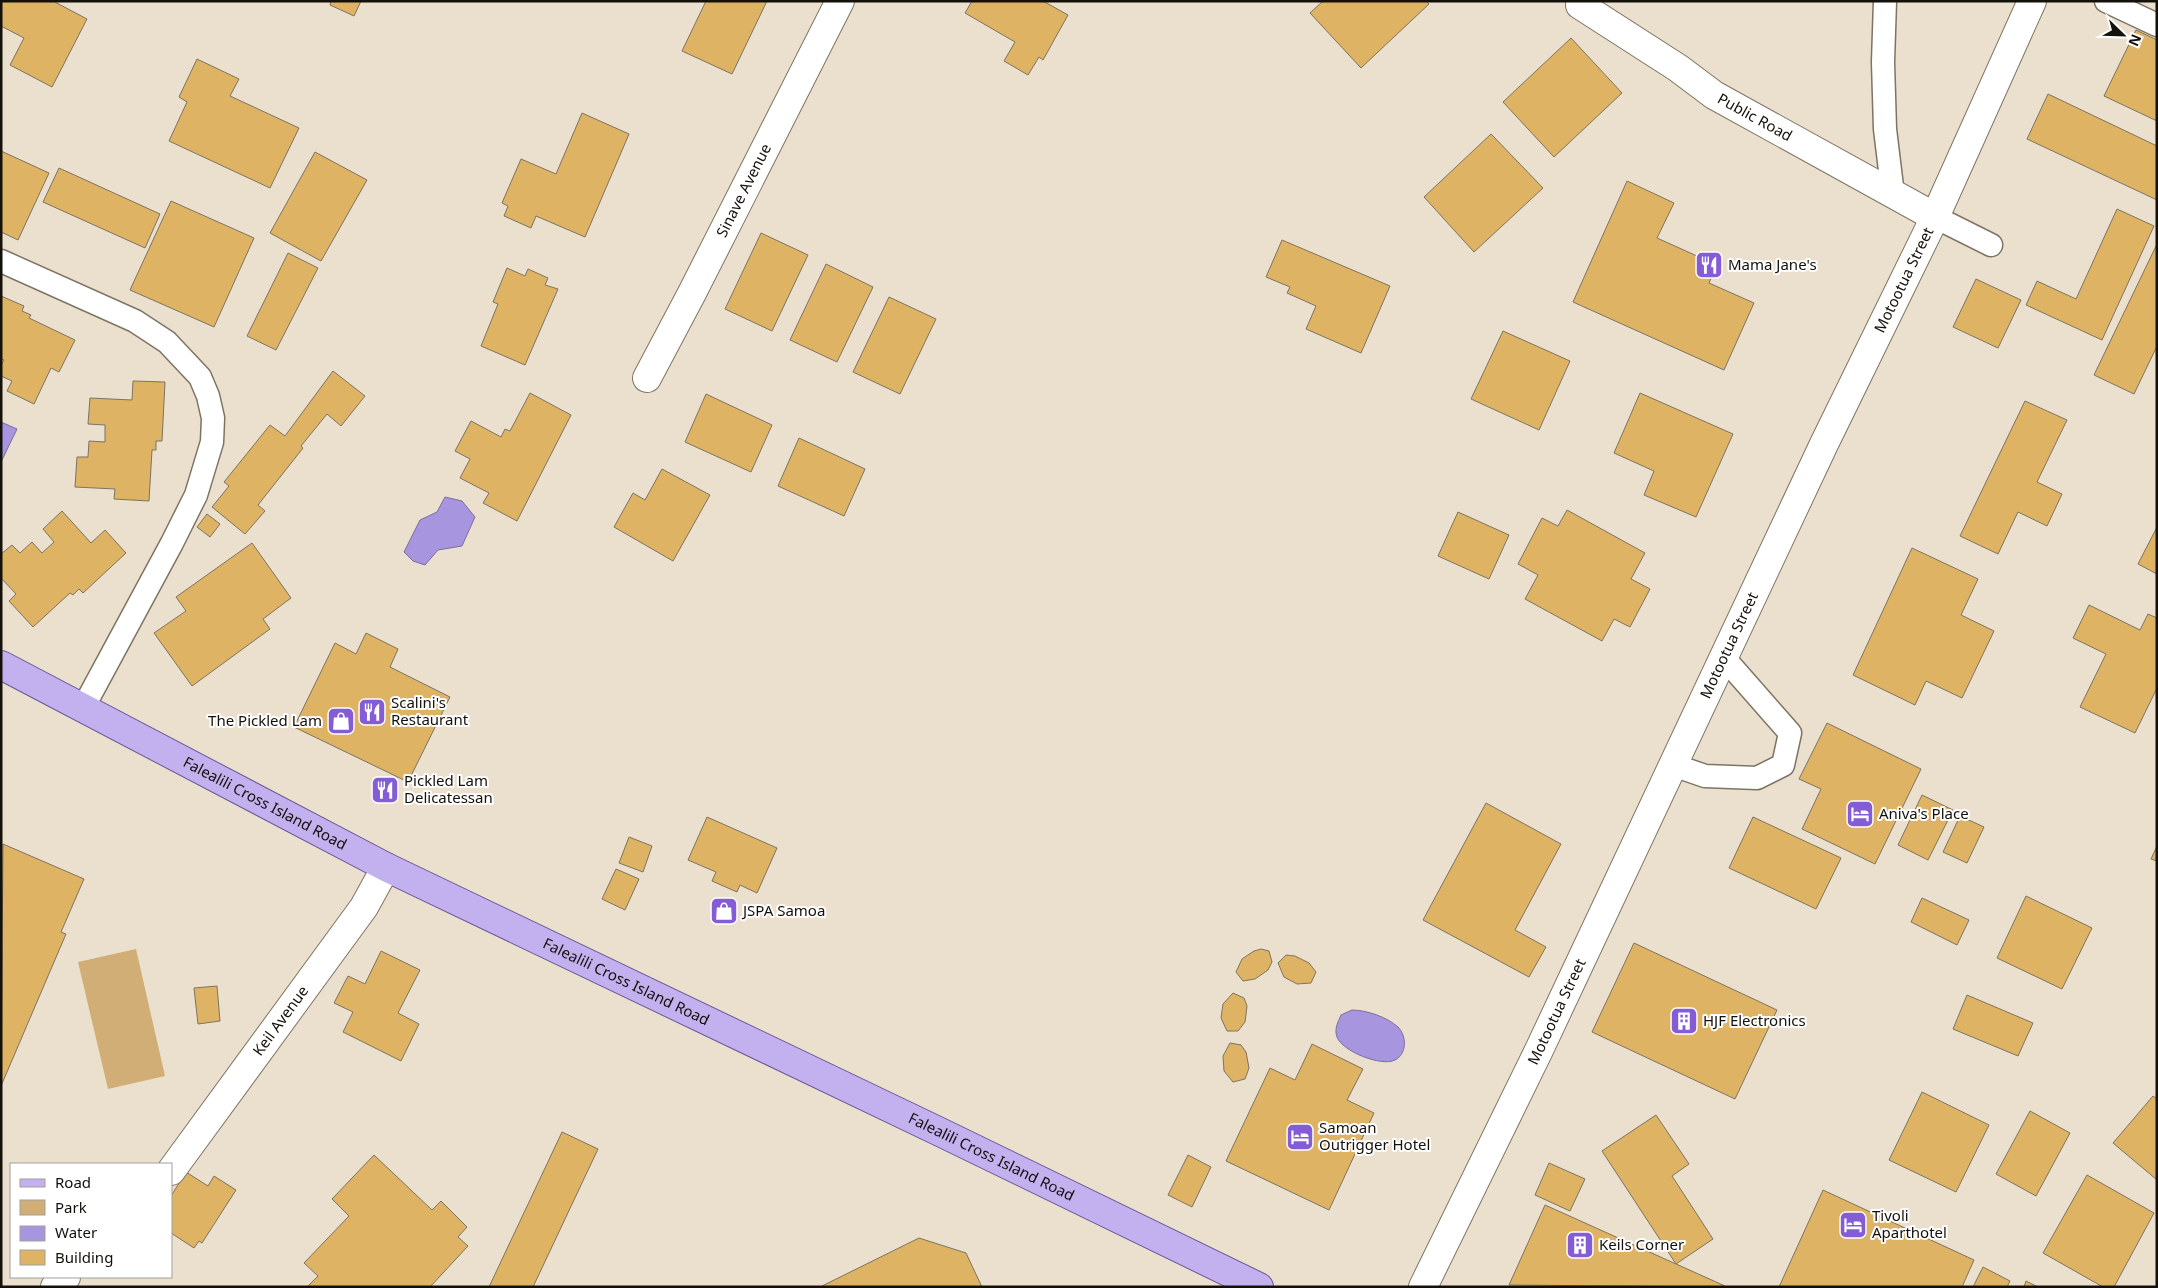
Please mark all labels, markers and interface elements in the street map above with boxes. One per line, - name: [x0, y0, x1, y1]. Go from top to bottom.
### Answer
- north arrow: [2098, 10, 2148, 60]
- text: N: [2124, 31, 2146, 49]
- street label: Public Road: [1714, 88, 1796, 145]
- street label: Sinave Avenue: [711, 140, 775, 240]
- street label: Motootua Street: [1869, 223, 1938, 336]
- restaurant icon: Mama Jane's: [1694, 250, 1724, 280]
- place label: Mama Jane's: [1728, 254, 1817, 274]
- street label: Motootua Street: [1695, 588, 1762, 701]
- place label: Scalini's Restaurant: [391, 692, 469, 729]
- restaurant icon: Scalini's Restaurant: [357, 697, 387, 727]
- shop icon: The Pickled Lam: [326, 706, 356, 736]
- place label: The Pickled Lam: [208, 710, 322, 730]
- street label: Falealili Cross Island Road: [180, 751, 351, 854]
- place label: Pickled Lam Delicatessan: [404, 770, 493, 807]
- restaurant icon: Pickled Lam Delicatessan: [370, 775, 400, 805]
- hotel icon: Aniva's Place: [1845, 799, 1875, 829]
- place label: Aniva's Place: [1879, 803, 1969, 823]
- shop icon: JSPA Samoa: [709, 896, 739, 926]
- place label: JSPA Samoa: [741, 900, 825, 920]
- street label: Falealili Cross Island Road: [540, 933, 713, 1029]
- street label: Motootua Street: [1522, 955, 1590, 1068]
- street label: Keil Avenue: [248, 981, 312, 1059]
- building icon: HJF Electronics: [1669, 1006, 1699, 1036]
- place label: HJF Electronics: [1703, 1010, 1806, 1030]
- street label: Falealili Cross Island Road: [905, 1107, 1078, 1205]
- place label: Samoan Outrigger Hotel: [1319, 1117, 1430, 1154]
- hotel icon: Samoan Outrigger Hotel: [1285, 1122, 1315, 1152]
- legend: [10, 1163, 172, 1278]
- text: Road: [55, 1172, 91, 1192]
- text: Park: [55, 1197, 87, 1217]
- place label: Tivoli Aparthotel: [1872, 1205, 1947, 1242]
- hotel icon: Tivoli Aparthotel: [1838, 1210, 1868, 1240]
- text: Water: [55, 1222, 97, 1242]
- building icon: Keils Corner: [1565, 1230, 1595, 1260]
- place label: Keils Corner: [1599, 1234, 1684, 1254]
- text: Building: [55, 1247, 113, 1267]

